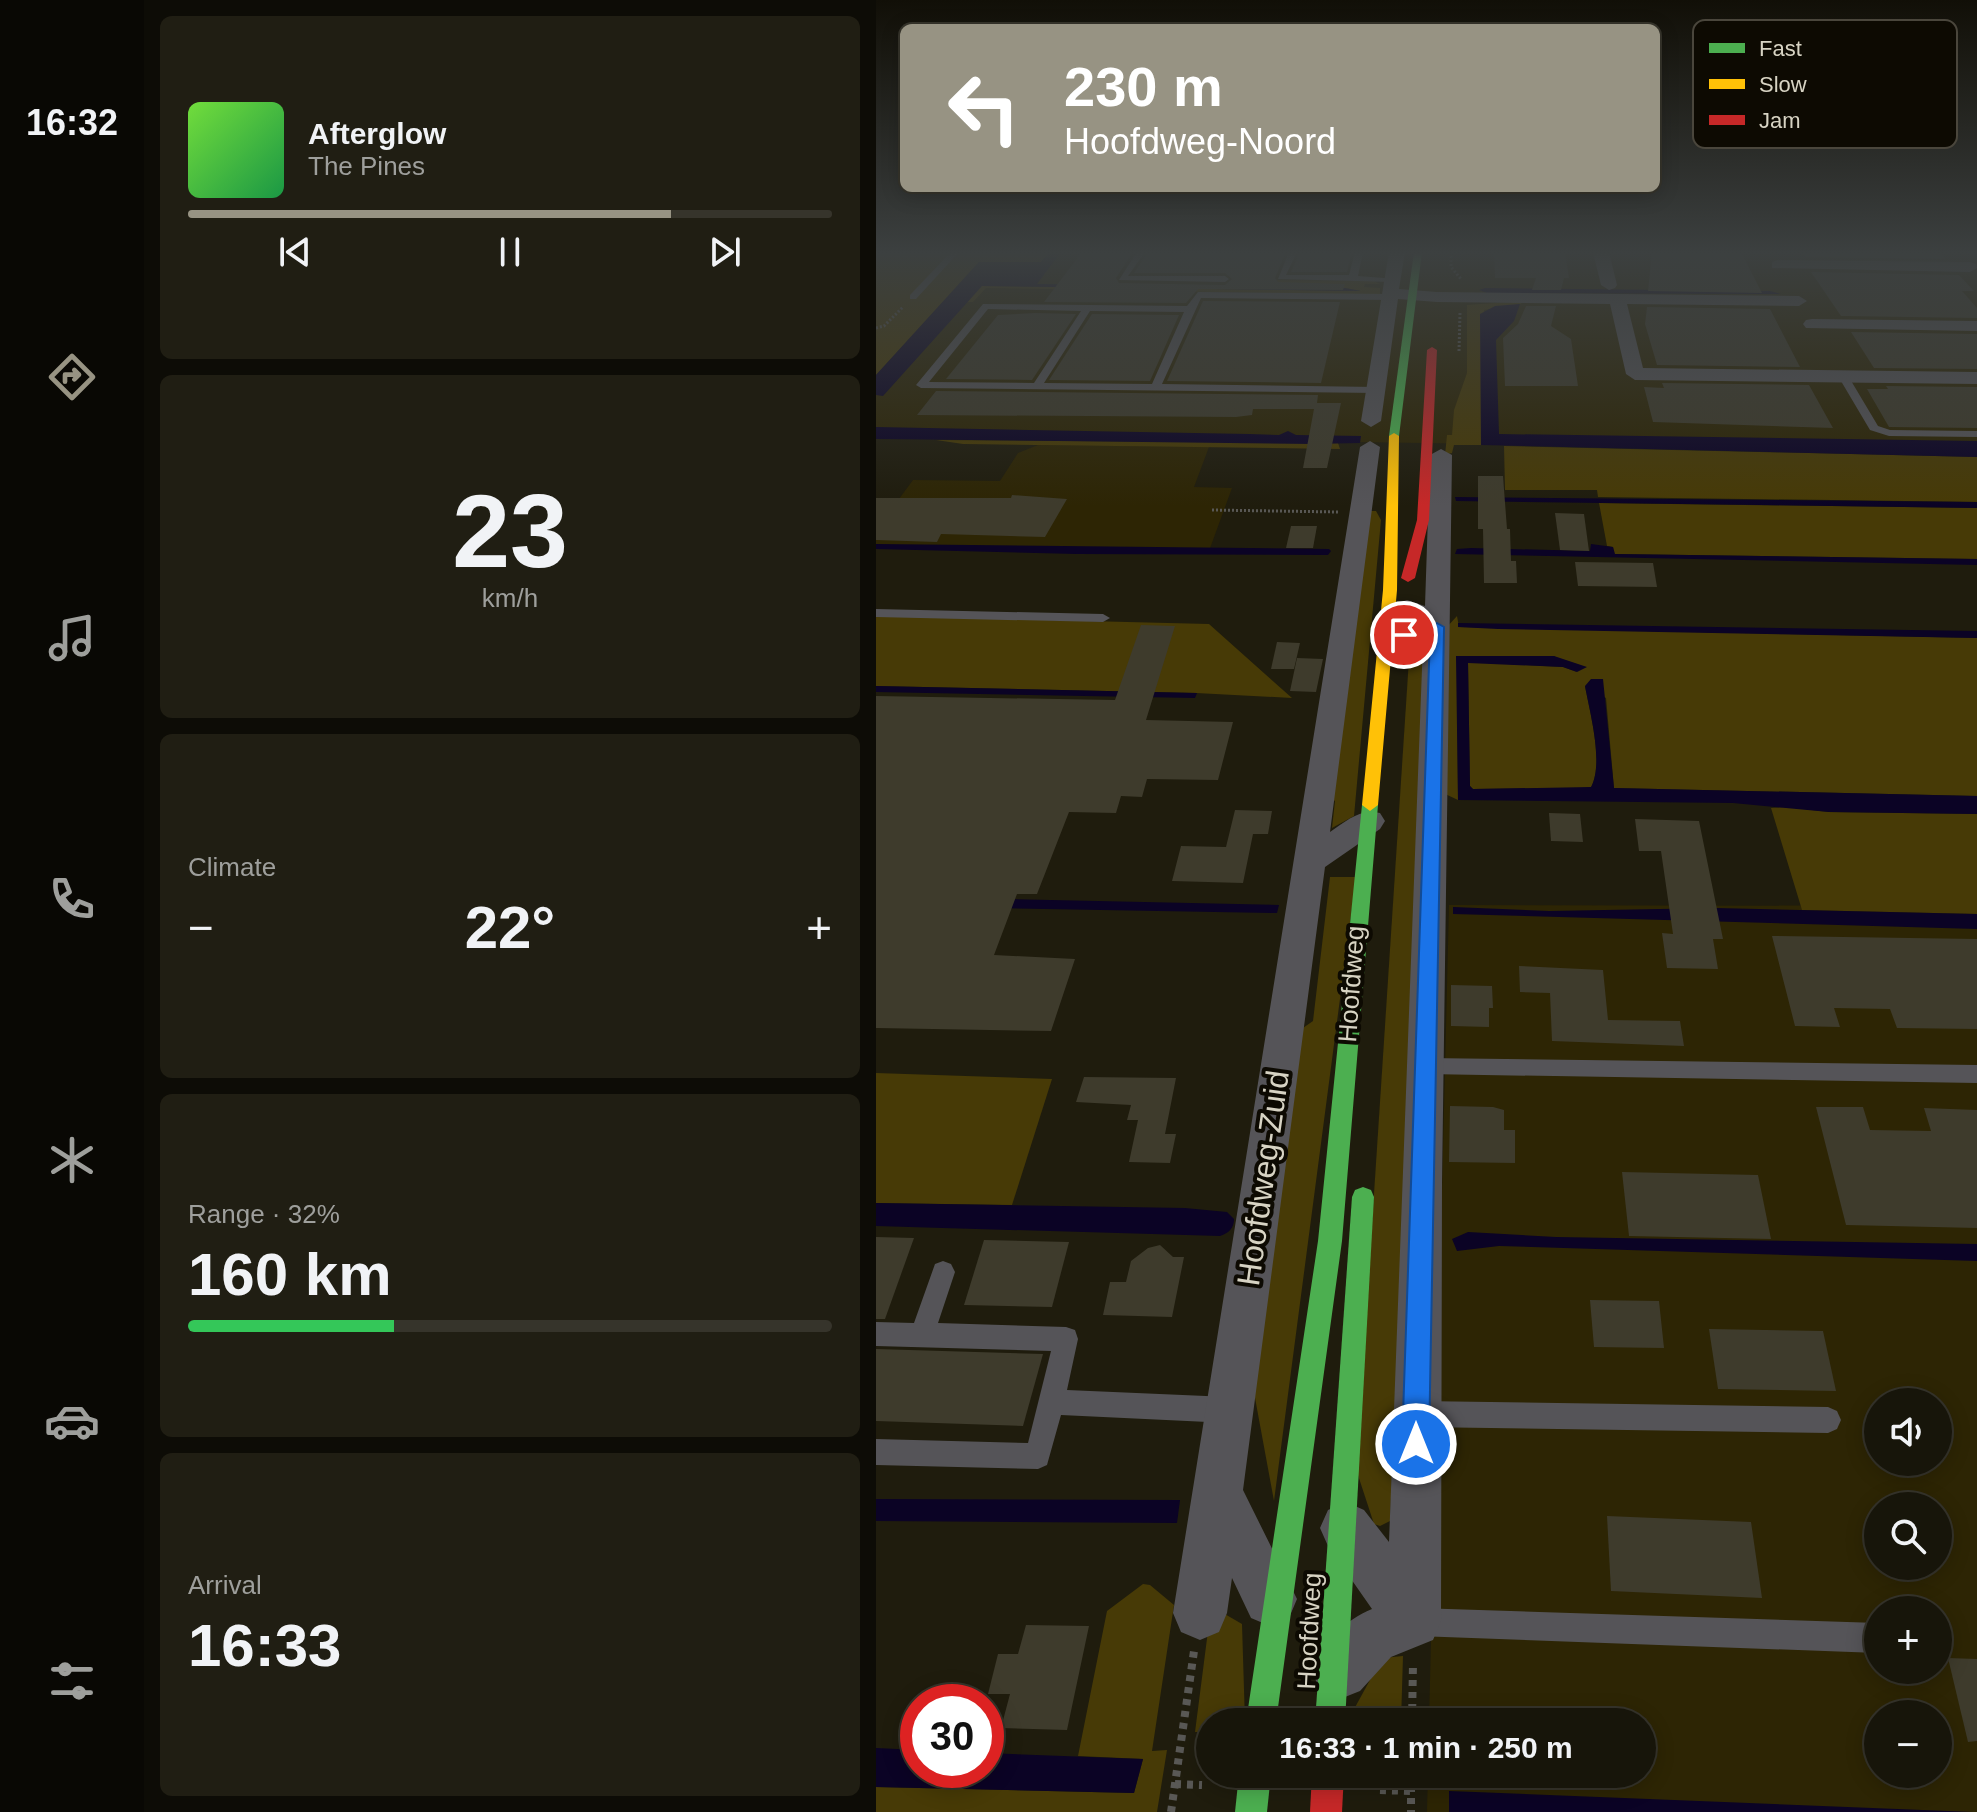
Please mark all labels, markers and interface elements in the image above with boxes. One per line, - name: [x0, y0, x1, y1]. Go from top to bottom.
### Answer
- legend: [1693, 20, 1957, 148]
- text: Fast: [1759, 36, 1802, 61]
- text: 230 m: [1064, 55, 1223, 118]
- icon: left: [932, 56, 1036, 160]
- text: Slow: [1759, 72, 1807, 97]
- text: 16:32: [26, 102, 118, 143]
- text: Jam: [1759, 108, 1801, 133]
- text: Afterglow: [308, 117, 446, 150]
- text: Hoofdweg-Noord: [1064, 121, 1336, 162]
- text: The Pines: [308, 151, 425, 181]
- icon: previous: [273, 230, 317, 274]
- icon: pause: [488, 230, 532, 274]
- icon: next: [703, 230, 747, 274]
- icon: directions: [44, 349, 100, 405]
- text: 23: [452, 473, 568, 589]
- text: km/h: [482, 583, 538, 613]
- pin: [1370, 601, 1438, 669]
- icon: music: [44, 610, 100, 666]
- icon: arrive: [1382, 613, 1426, 657]
- text: Climate: [188, 852, 276, 882]
- icon: phone: [44, 871, 100, 927]
- text: 22°: [465, 894, 555, 961]
- text: −: [188, 903, 214, 952]
- text: +: [806, 903, 832, 952]
- street label: Hoofdweg: [1332, 925, 1370, 1043]
- street label: Hoofdweg-Zuid: [1230, 1068, 1296, 1288]
- icon: climate: [44, 1132, 100, 1188]
- text: Range · 32%: [188, 1199, 340, 1229]
- text: 160 km: [188, 1241, 392, 1308]
- map controls: [1864, 1388, 1952, 1788]
- button: sound: [1864, 1388, 1952, 1476]
- icon: car: [44, 1393, 100, 1449]
- position arrow: [1374, 1402, 1458, 1486]
- button: search: [1864, 1492, 1952, 1580]
- text: Arrival: [188, 1570, 262, 1600]
- street label: Hoofdweg: [1291, 1572, 1327, 1690]
- button: +: [1864, 1596, 1952, 1684]
- text: 16:33: [188, 1612, 341, 1679]
- icon: filters: [44, 1653, 100, 1709]
- speed limit sign: 30: [900, 1684, 1004, 1788]
- button: −: [1864, 1700, 1952, 1788]
- text: 16:33 · 1 min · 250 m: [1279, 1731, 1573, 1764]

